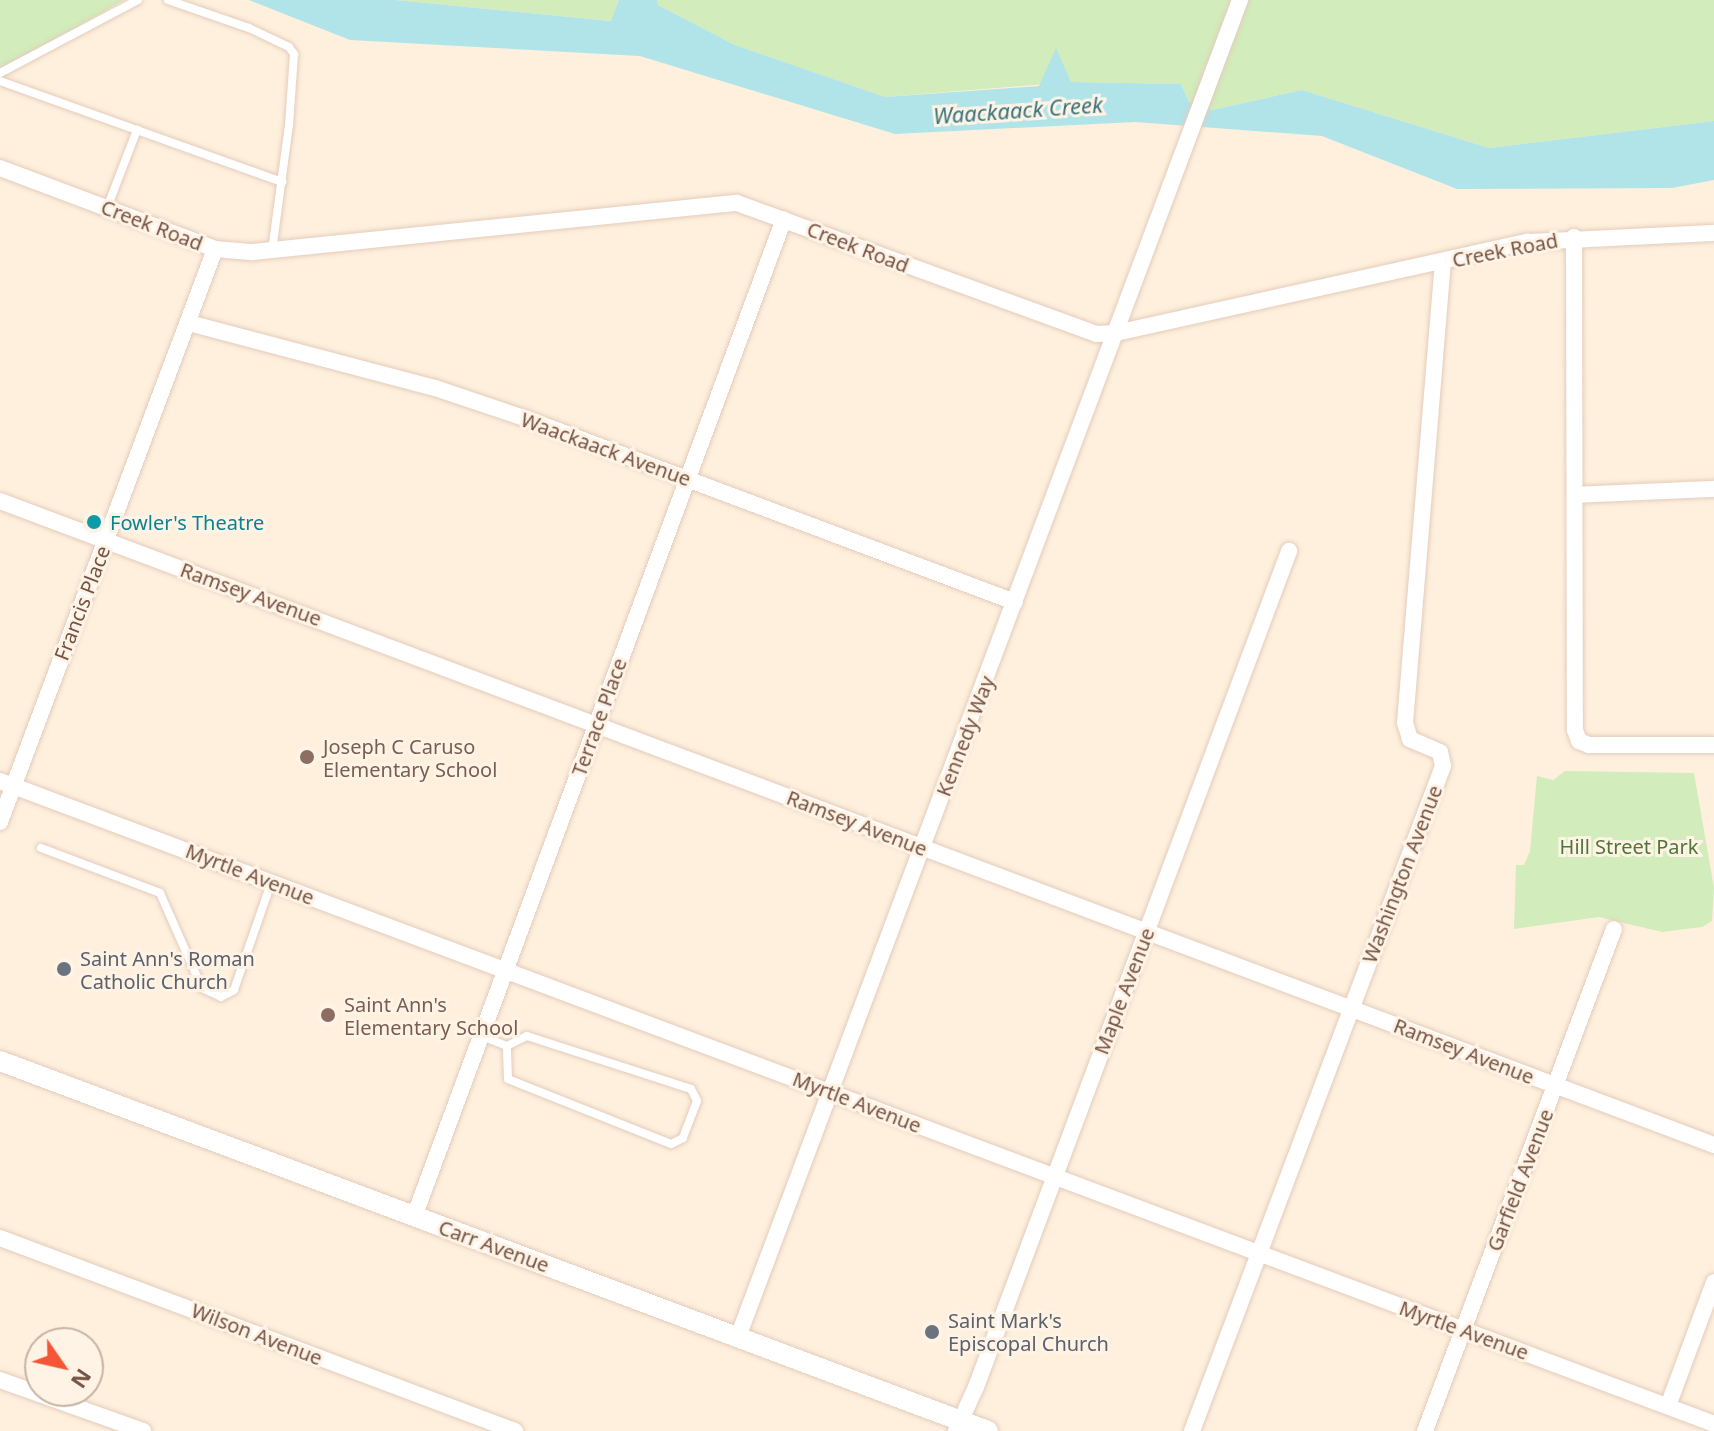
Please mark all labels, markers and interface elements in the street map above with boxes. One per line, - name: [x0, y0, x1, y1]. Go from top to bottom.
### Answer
- water label: Waackaack Creek: [932, 91, 1104, 129]
- street label: Creek Road: [98, 195, 206, 255]
- street label: Creek Road: [804, 217, 912, 277]
- street label: Creek Road: [1450, 228, 1560, 272]
- street label: Waackaack Avenue: [518, 407, 694, 491]
- place label: Fowler's Theatre: [110, 510, 264, 534]
- marker: Fowler's Theatre: [85, 513, 103, 531]
- street label: Francis Place: [49, 542, 115, 664]
- street label: Ramsey Avenue: [177, 557, 325, 631]
- street label: Terrace Place: [567, 655, 631, 779]
- street label: Kennedy Way: [931, 672, 999, 800]
- place label: Joseph C Caruso Elementary School: [323, 734, 497, 781]
- marker: Joseph C Caruso Elementary School: [298, 748, 316, 766]
- street label: Washington Avenue: [1357, 782, 1447, 966]
- street label: Ramsey Avenue: [783, 785, 931, 861]
- park label: Hill Street Park: [1560, 834, 1698, 858]
- street label: Myrtle Avenue: [182, 838, 318, 910]
- street label: Maple Avenue: [1089, 924, 1159, 1058]
- place label: Saint Ann's Roman Catholic Church: [80, 946, 255, 993]
- marker: Saint Ann's Roman Catholic Church: [55, 960, 73, 978]
- place label: Saint Ann's Elementary School: [344, 992, 518, 1039]
- marker: Saint Ann's Elementary School: [319, 1006, 337, 1024]
- street label: Ramsey Avenue: [1390, 1013, 1538, 1089]
- street label: Myrtle Avenue: [789, 1066, 925, 1138]
- street label: Garfield Avenue: [1482, 1106, 1558, 1254]
- street label: Carr Avenue: [435, 1215, 553, 1277]
- street label: Myrtle Avenue: [1396, 1296, 1532, 1364]
- street label: Wilson Avenue: [188, 1298, 326, 1370]
- place label: Saint Mark's Episcopal Church: [948, 1308, 1109, 1355]
- marker: Saint Mark's Episcopal Church: [923, 1323, 941, 1341]
- north arrow: [24, 1327, 104, 1407]
- text: N: [65, 1363, 100, 1395]

